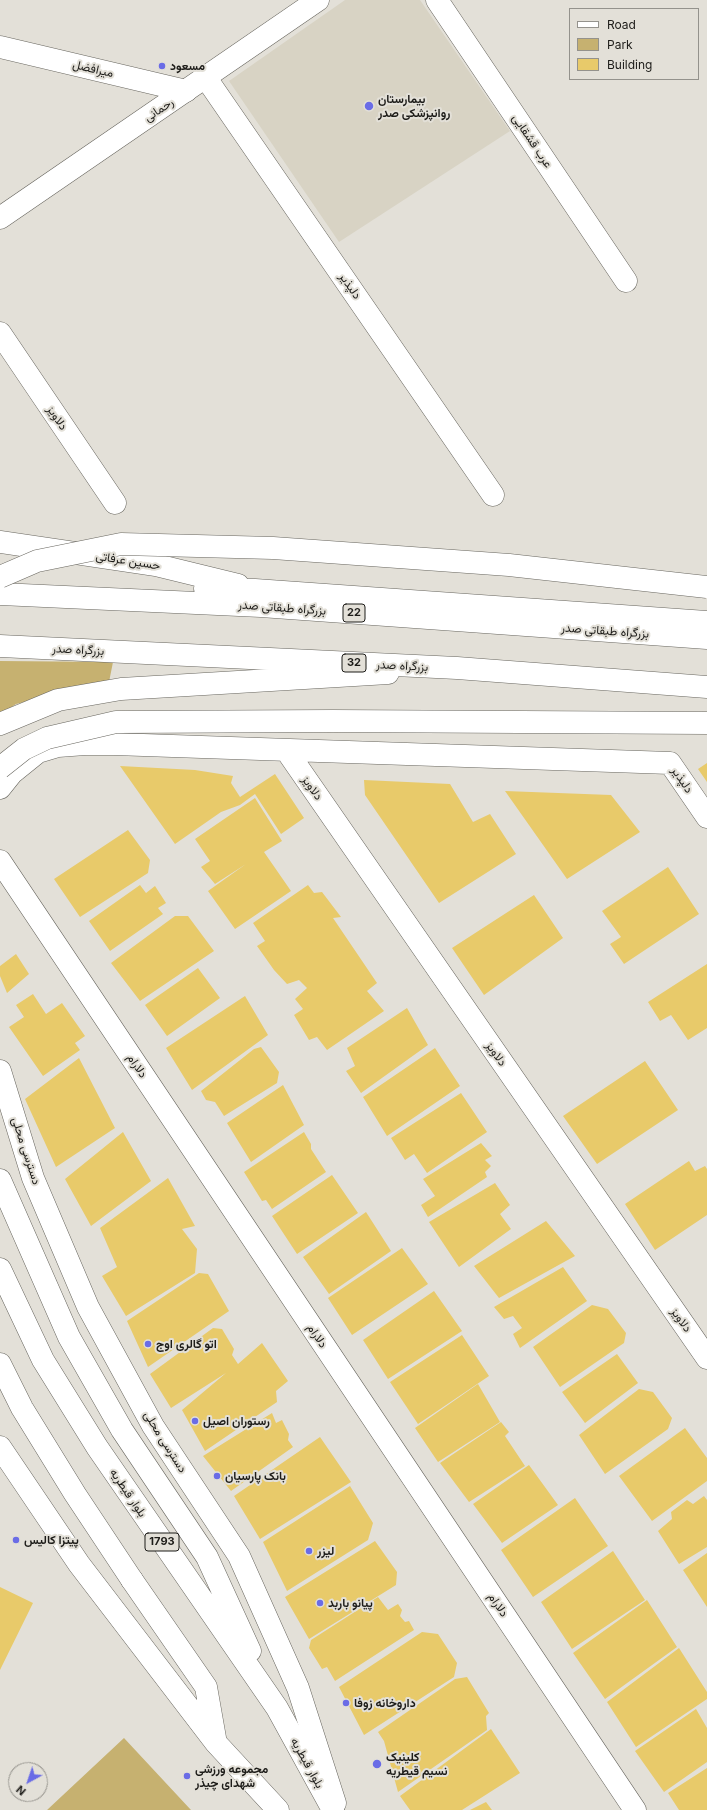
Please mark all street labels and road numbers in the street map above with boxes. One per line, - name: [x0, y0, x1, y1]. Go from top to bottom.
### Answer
- street label: میرافضل: [71, 57, 115, 81]
- street label: رحمانی: [142, 95, 176, 125]
- street label: عرب قشقایی: [509, 111, 555, 171]
- street label: دلپذیر: [336, 270, 364, 302]
- street label: دلاویز: [44, 403, 70, 433]
- street label: حسین عرفاتی: [95, 549, 161, 573]
- street label: بزرگراه طبقاتی صدر: [237, 598, 327, 618]
- road number: 22: [343, 604, 365, 622]
- street label: بزرگراه طبقاتی صدر: [560, 621, 650, 641]
- street label: بزرگراه صدر: [51, 641, 105, 659]
- road number: 32: [342, 654, 366, 672]
- street label: بزرگراه صدر: [375, 657, 429, 675]
- street label: دلپذیر: [668, 764, 696, 796]
- street label: دلاویز: [298, 773, 326, 803]
- street label: دلاویز: [482, 1039, 510, 1069]
- street label: دلارام: [124, 1051, 150, 1081]
- street label: دسترسی محلی: [8, 1115, 44, 1187]
- street label: دلاویز: [667, 1305, 695, 1335]
- street label: دلارام: [304, 1321, 330, 1351]
- street label: دسترسی محلی: [140, 1408, 190, 1476]
- street label: بلوار قیطریه: [107, 1466, 149, 1520]
- road number: 1793: [145, 1533, 179, 1551]
- street label: دلارام: [485, 1590, 511, 1620]
- street label: بلوار قیطریه: [287, 1735, 327, 1791]

